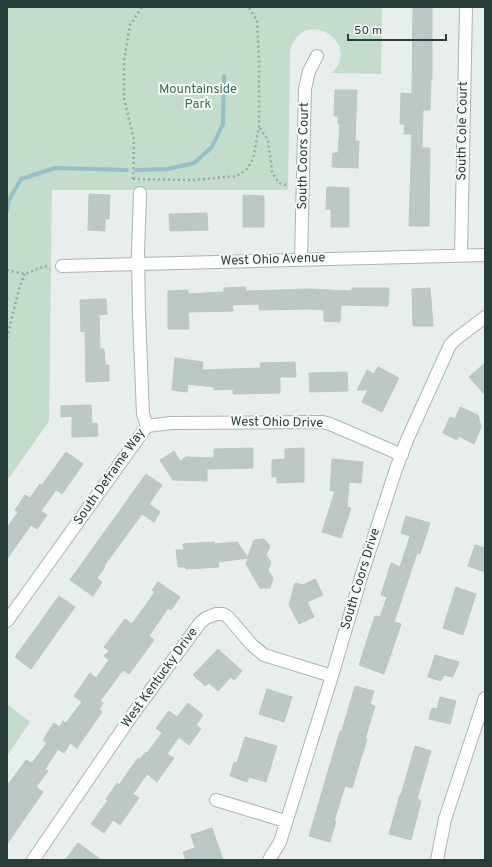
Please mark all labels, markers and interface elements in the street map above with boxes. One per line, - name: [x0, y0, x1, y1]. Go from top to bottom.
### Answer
- scale bar: [348, 16, 446, 42]
- text: 50 m: [354, 23, 382, 39]
- street label: South Cole Court: [454, 81, 472, 181]
- park label: Mountainside Park: [159, 82, 237, 113]
- street label: South Coors Court: [295, 102, 313, 210]
- street label: West Ohio Avenue: [220, 250, 326, 270]
- street label: West Ohio Drive: [231, 414, 323, 432]
- street label: South Deframe Way: [71, 426, 149, 528]
- street label: South Coors Drive: [338, 526, 384, 632]
- street label: West Kentucky Drive: [118, 625, 202, 731]

